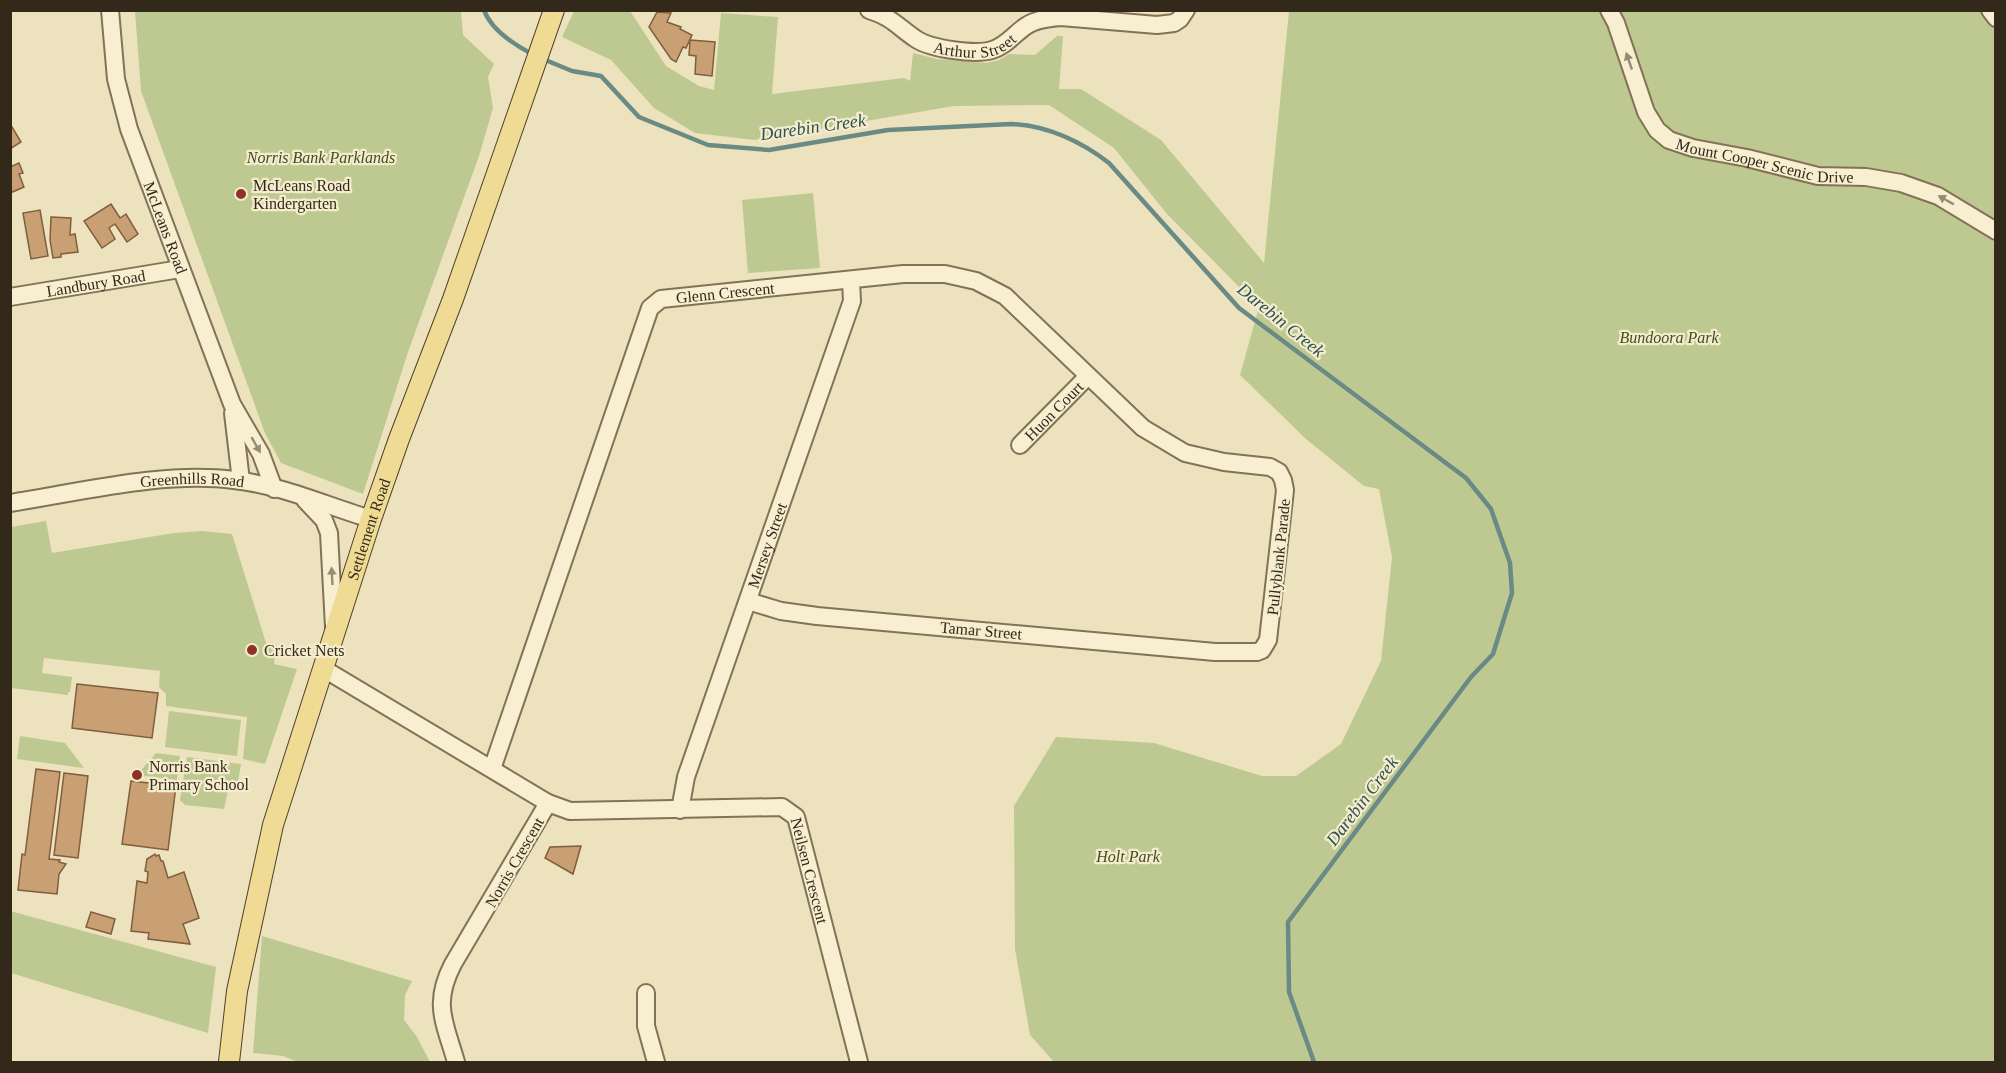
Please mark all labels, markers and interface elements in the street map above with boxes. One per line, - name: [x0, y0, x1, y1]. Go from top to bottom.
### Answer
- street label: Arthur Street: [932, 30, 1020, 61]
- one-way arrow: [1623, 52, 1633, 70]
- water label: Darebin Creek: [758, 110, 868, 144]
- street label: Mount Cooper Scenic Drive: [1674, 135, 1854, 186]
- park label: Norris Bank Parklands: [246, 149, 395, 166]
- place label: McLeans Road Kindergarten: [253, 177, 350, 213]
- street label: McLeans Road: [140, 179, 190, 276]
- marker: McLeans Road Kindergarten: [234, 187, 248, 201]
- one-way arrow: [1937, 195, 1954, 205]
- street label: Landbury Road: [45, 267, 147, 300]
- water label: Darebin Creek: [1233, 278, 1329, 362]
- street label: Glenn Crescent: [675, 279, 776, 306]
- park label: Bundoora Park: [1619, 329, 1719, 346]
- street label: Huon Court: [1021, 378, 1087, 444]
- one-way arrow: [251, 437, 261, 454]
- street label: Greenhills Road: [139, 470, 245, 491]
- street label: Settlement Road: [344, 476, 394, 582]
- street label: Pullyblank Parade: [1264, 498, 1294, 616]
- street label: Mersey Street: [745, 500, 790, 590]
- one-way arrow: [327, 566, 336, 585]
- street label: Tamar Street: [939, 618, 1023, 643]
- place label: Cricket Nets: [264, 642, 344, 659]
- marker: Cricket Nets: [245, 643, 259, 657]
- water label: Darebin Creek: [1321, 752, 1403, 850]
- place label: Norris Bank Primary School: [149, 758, 250, 794]
- marker: Norris Bank Primary School: [130, 768, 144, 782]
- street label: Norris Crescent: [482, 814, 547, 910]
- street label: Neilsen Crescent: [788, 816, 831, 926]
- park label: Holt Park: [1095, 848, 1161, 865]

